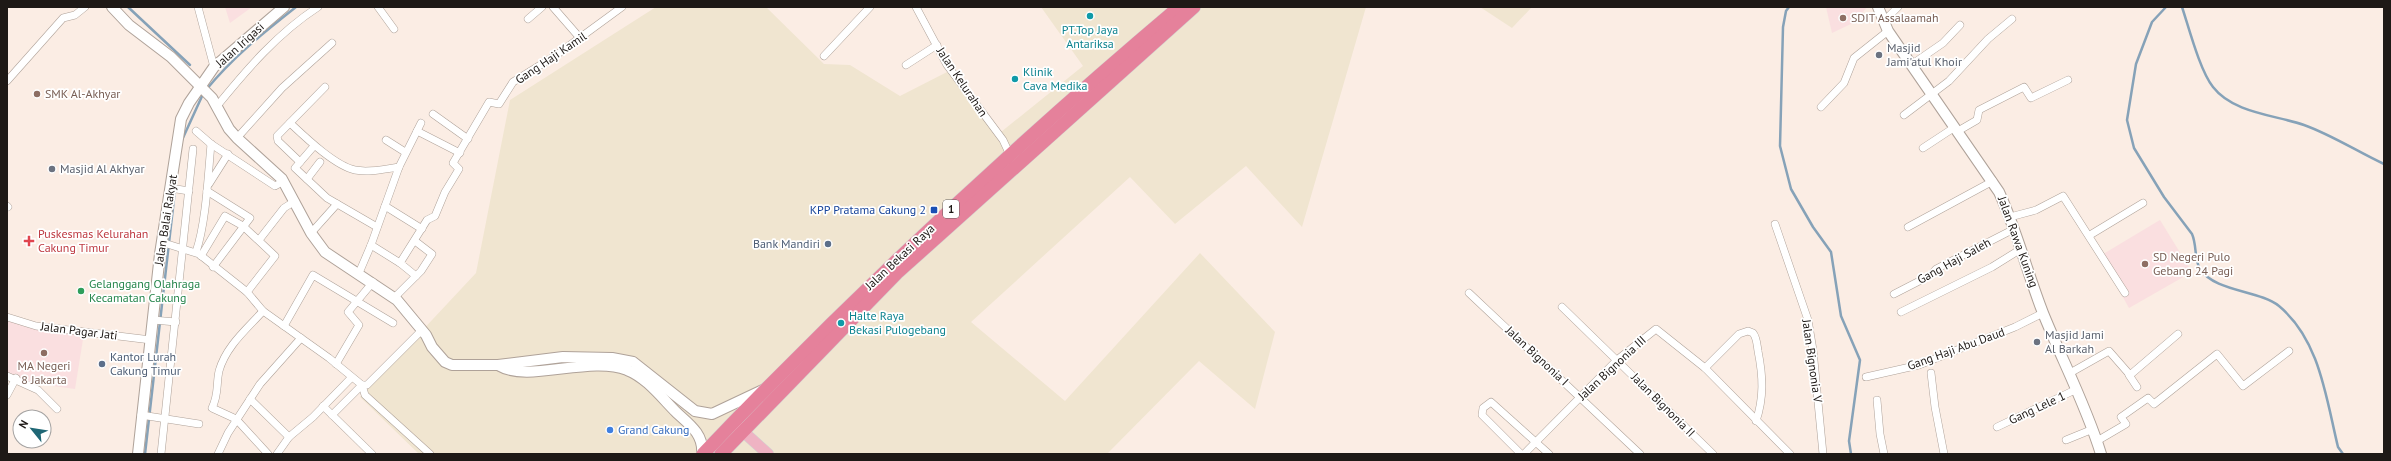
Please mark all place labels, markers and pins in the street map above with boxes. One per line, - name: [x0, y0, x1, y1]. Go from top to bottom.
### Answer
- place label: SDIT Assalaamah: [1851, 10, 1938, 25]
- marker: PT.Top Jaya Antariksa: [1085, 11, 1095, 21]
- marker: SDIT Assalaamah: [1838, 13, 1848, 23]
- place label: PT.Top Jaya Antariksa: [1062, 22, 1118, 51]
- place label: Masjid Jami'atul Khoir: [1886, 40, 1962, 69]
- marker: Masjid Jami'atul Khoir: [1874, 50, 1884, 60]
- place label: Klinik Cava Medika: [1023, 64, 1088, 93]
- marker: Klinik Cava Medika: [1010, 74, 1020, 84]
- place label: SMK Al-Akhyar: [45, 86, 120, 101]
- marker: SMK Al-Akhyar: [32, 89, 42, 99]
- place label: Masjid Al Akhyar: [60, 161, 145, 176]
- marker: Masjid Al Akhyar: [47, 164, 57, 174]
- place label: KPP Pratama Cakung 2: [810, 202, 926, 217]
- marker: KPP Pratama Cakung 2: [929, 205, 939, 215]
- place label: Puskesmas Kelurahan Cakung Timur: [38, 226, 148, 255]
- marker: Puskesmas Kelurahan Cakung Timur: [23, 235, 35, 247]
- place label: Bank Mandiri: [753, 236, 820, 251]
- marker: Bank Mandiri: [823, 239, 833, 249]
- place label: SD Negeri Pulo Gebang 24 Pagi: [2153, 249, 2233, 278]
- marker: SD Negeri Pulo Gebang 24 Pagi: [2140, 259, 2150, 269]
- place label: Gelanggang Olahraga Kecamatan Cakung: [89, 276, 200, 305]
- marker: Gelanggang Olahraga Kecamatan Cakung: [76, 286, 86, 296]
- place label: Halte Raya Bekasi Pulogebang: [849, 308, 946, 337]
- marker: Halte Raya Bekasi Pulogebang: [836, 318, 846, 328]
- place label: Masjid Jami Al Barkah: [2045, 327, 2104, 356]
- marker: Masjid Jami Al Barkah: [2032, 337, 2042, 347]
- marker: MA Negeri 8 Jakarta: [39, 348, 49, 358]
- place label: Kantor Lurah Cakung Timur: [110, 349, 181, 378]
- place label: MA Negeri 8 Jakarta: [17, 358, 71, 387]
- marker: Kantor Lurah Cakung Timur: [97, 359, 107, 369]
- place label: Grand Cakung: [618, 422, 689, 437]
- marker: Grand Cakung: [605, 425, 615, 435]

